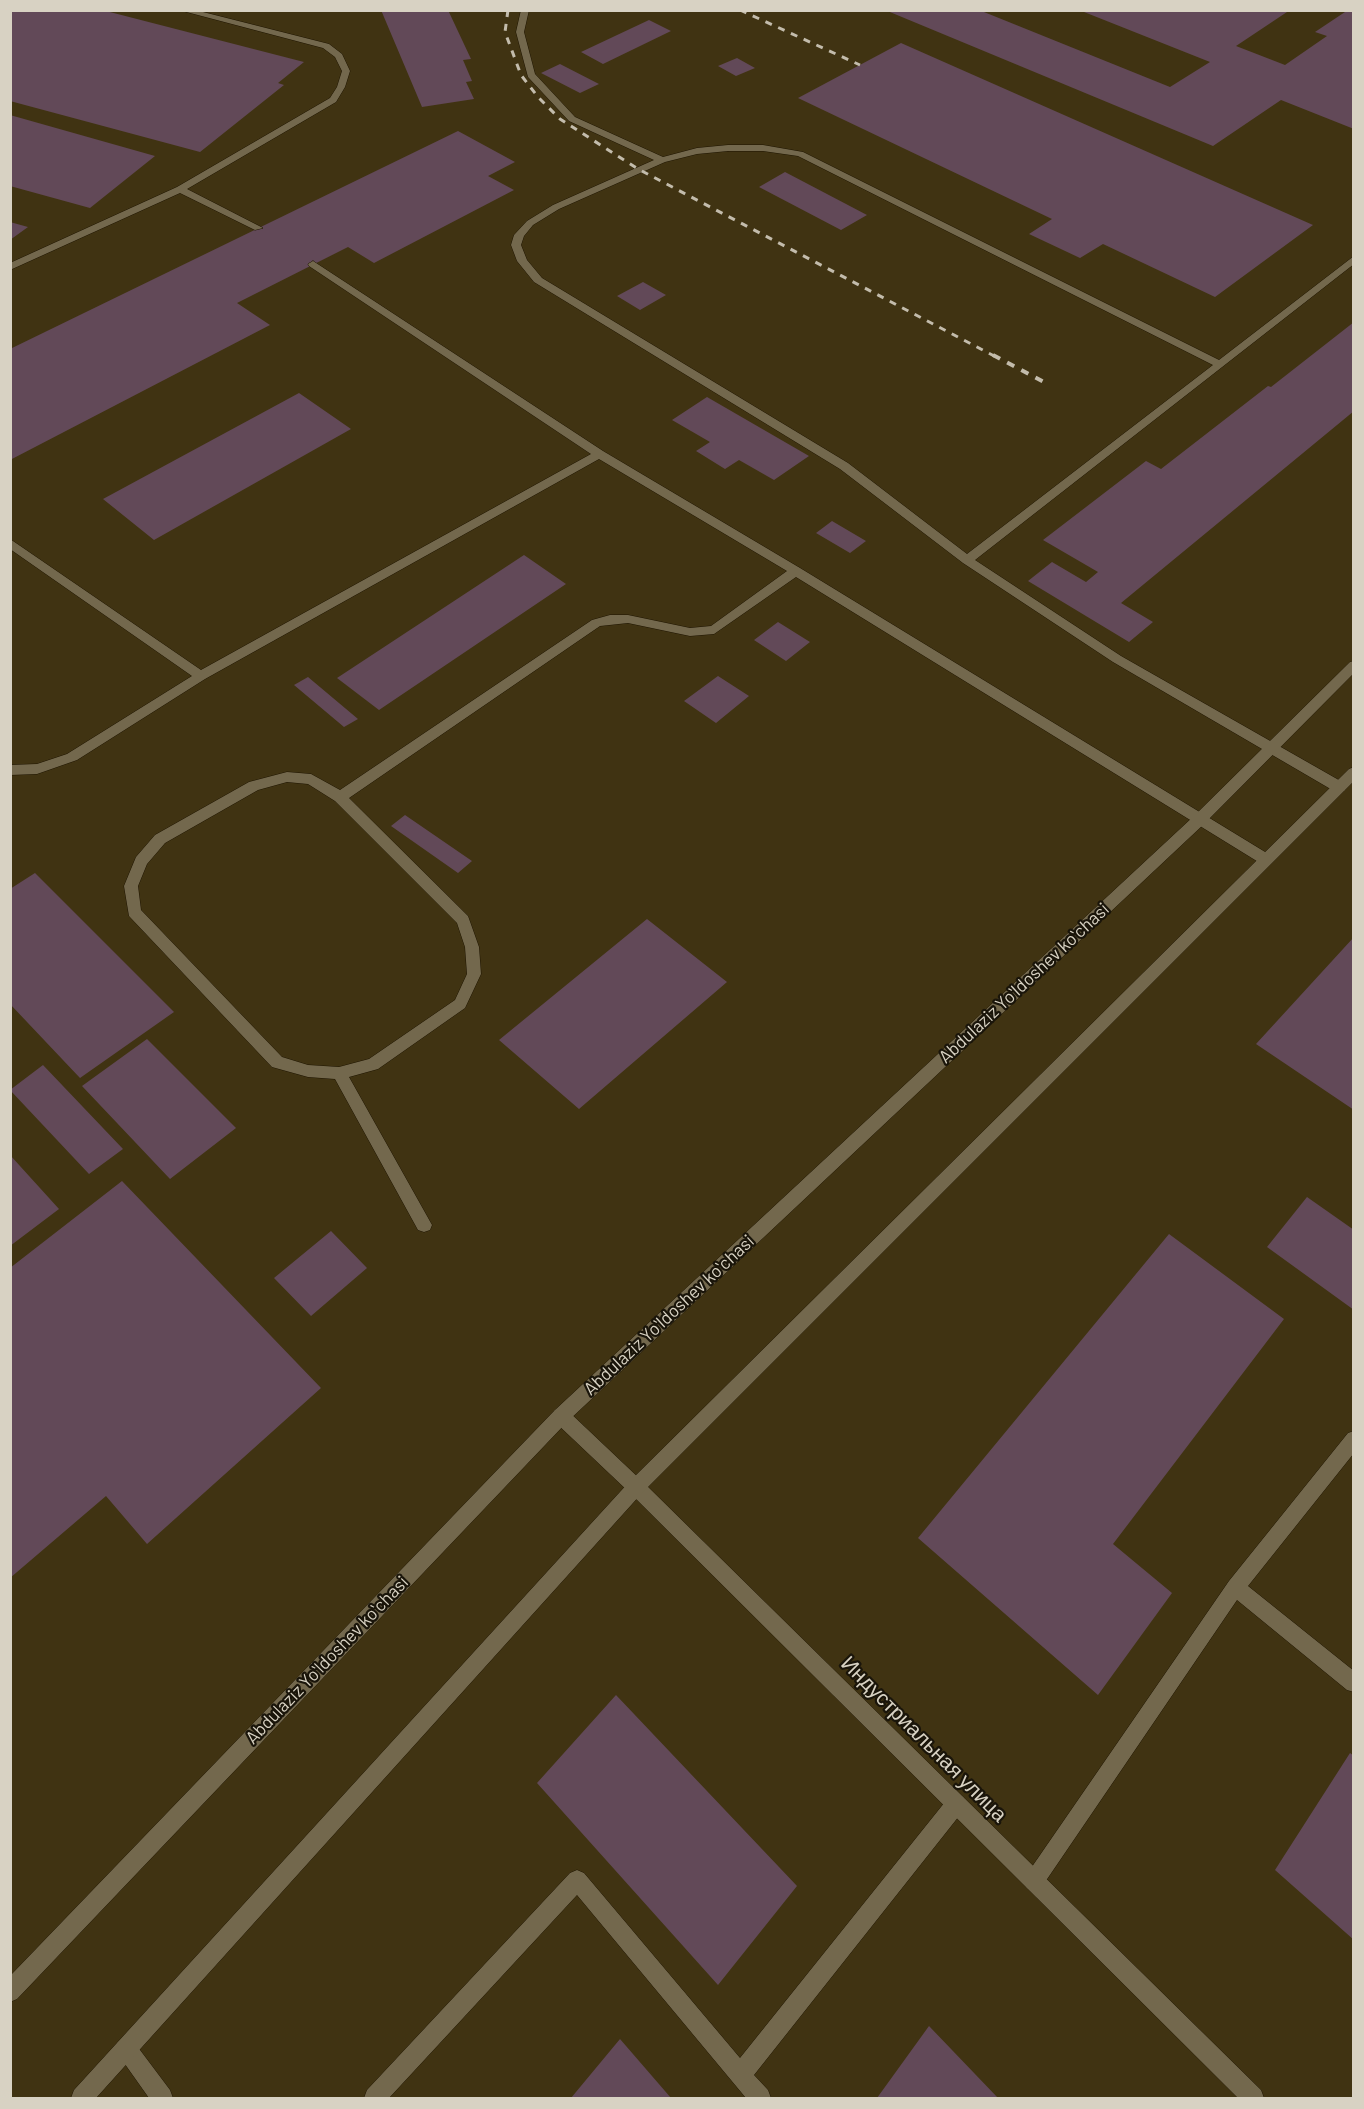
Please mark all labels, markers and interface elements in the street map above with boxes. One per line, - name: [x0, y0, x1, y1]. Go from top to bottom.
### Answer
- street label: Abdulaziz Yoʻldoshev koʻchasi: [934, 898, 1114, 1068]
- street label: Abdulaziz Yoʻldoshev koʻchasi: [579, 1230, 759, 1400]
- street label: Abdulaziz Yoʻldoshev koʻchasi: [241, 1572, 413, 1748]
- street label: Индустриальная улица: [836, 1651, 1012, 1827]

